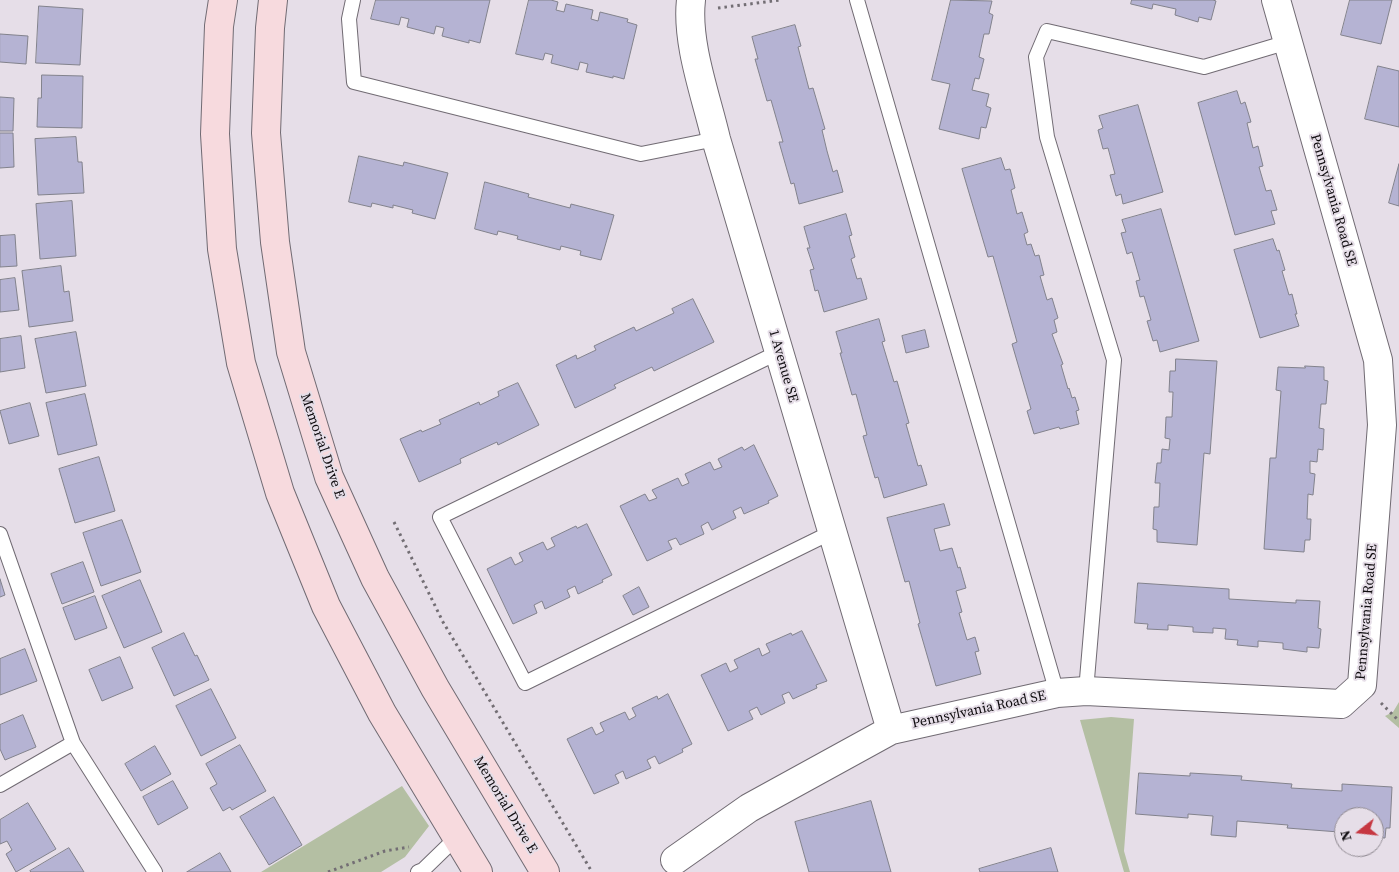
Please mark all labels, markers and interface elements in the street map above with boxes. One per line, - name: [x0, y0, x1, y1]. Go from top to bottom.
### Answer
- street label: Pennsylvania Road SE: [1306, 132, 1360, 268]
- street label: 1 Avenue SE: [765, 328, 801, 404]
- street label: Memorial Drive E: [296, 391, 348, 501]
- street label: Pennsylvania Road SE: [1353, 543, 1381, 681]
- street label: Pennsylvania Road SE: [911, 688, 1047, 732]
- street label: Memorial Drive E: [469, 754, 541, 856]
- north arrow: [1334, 807, 1384, 857]
- text: N: [1335, 828, 1357, 844]

